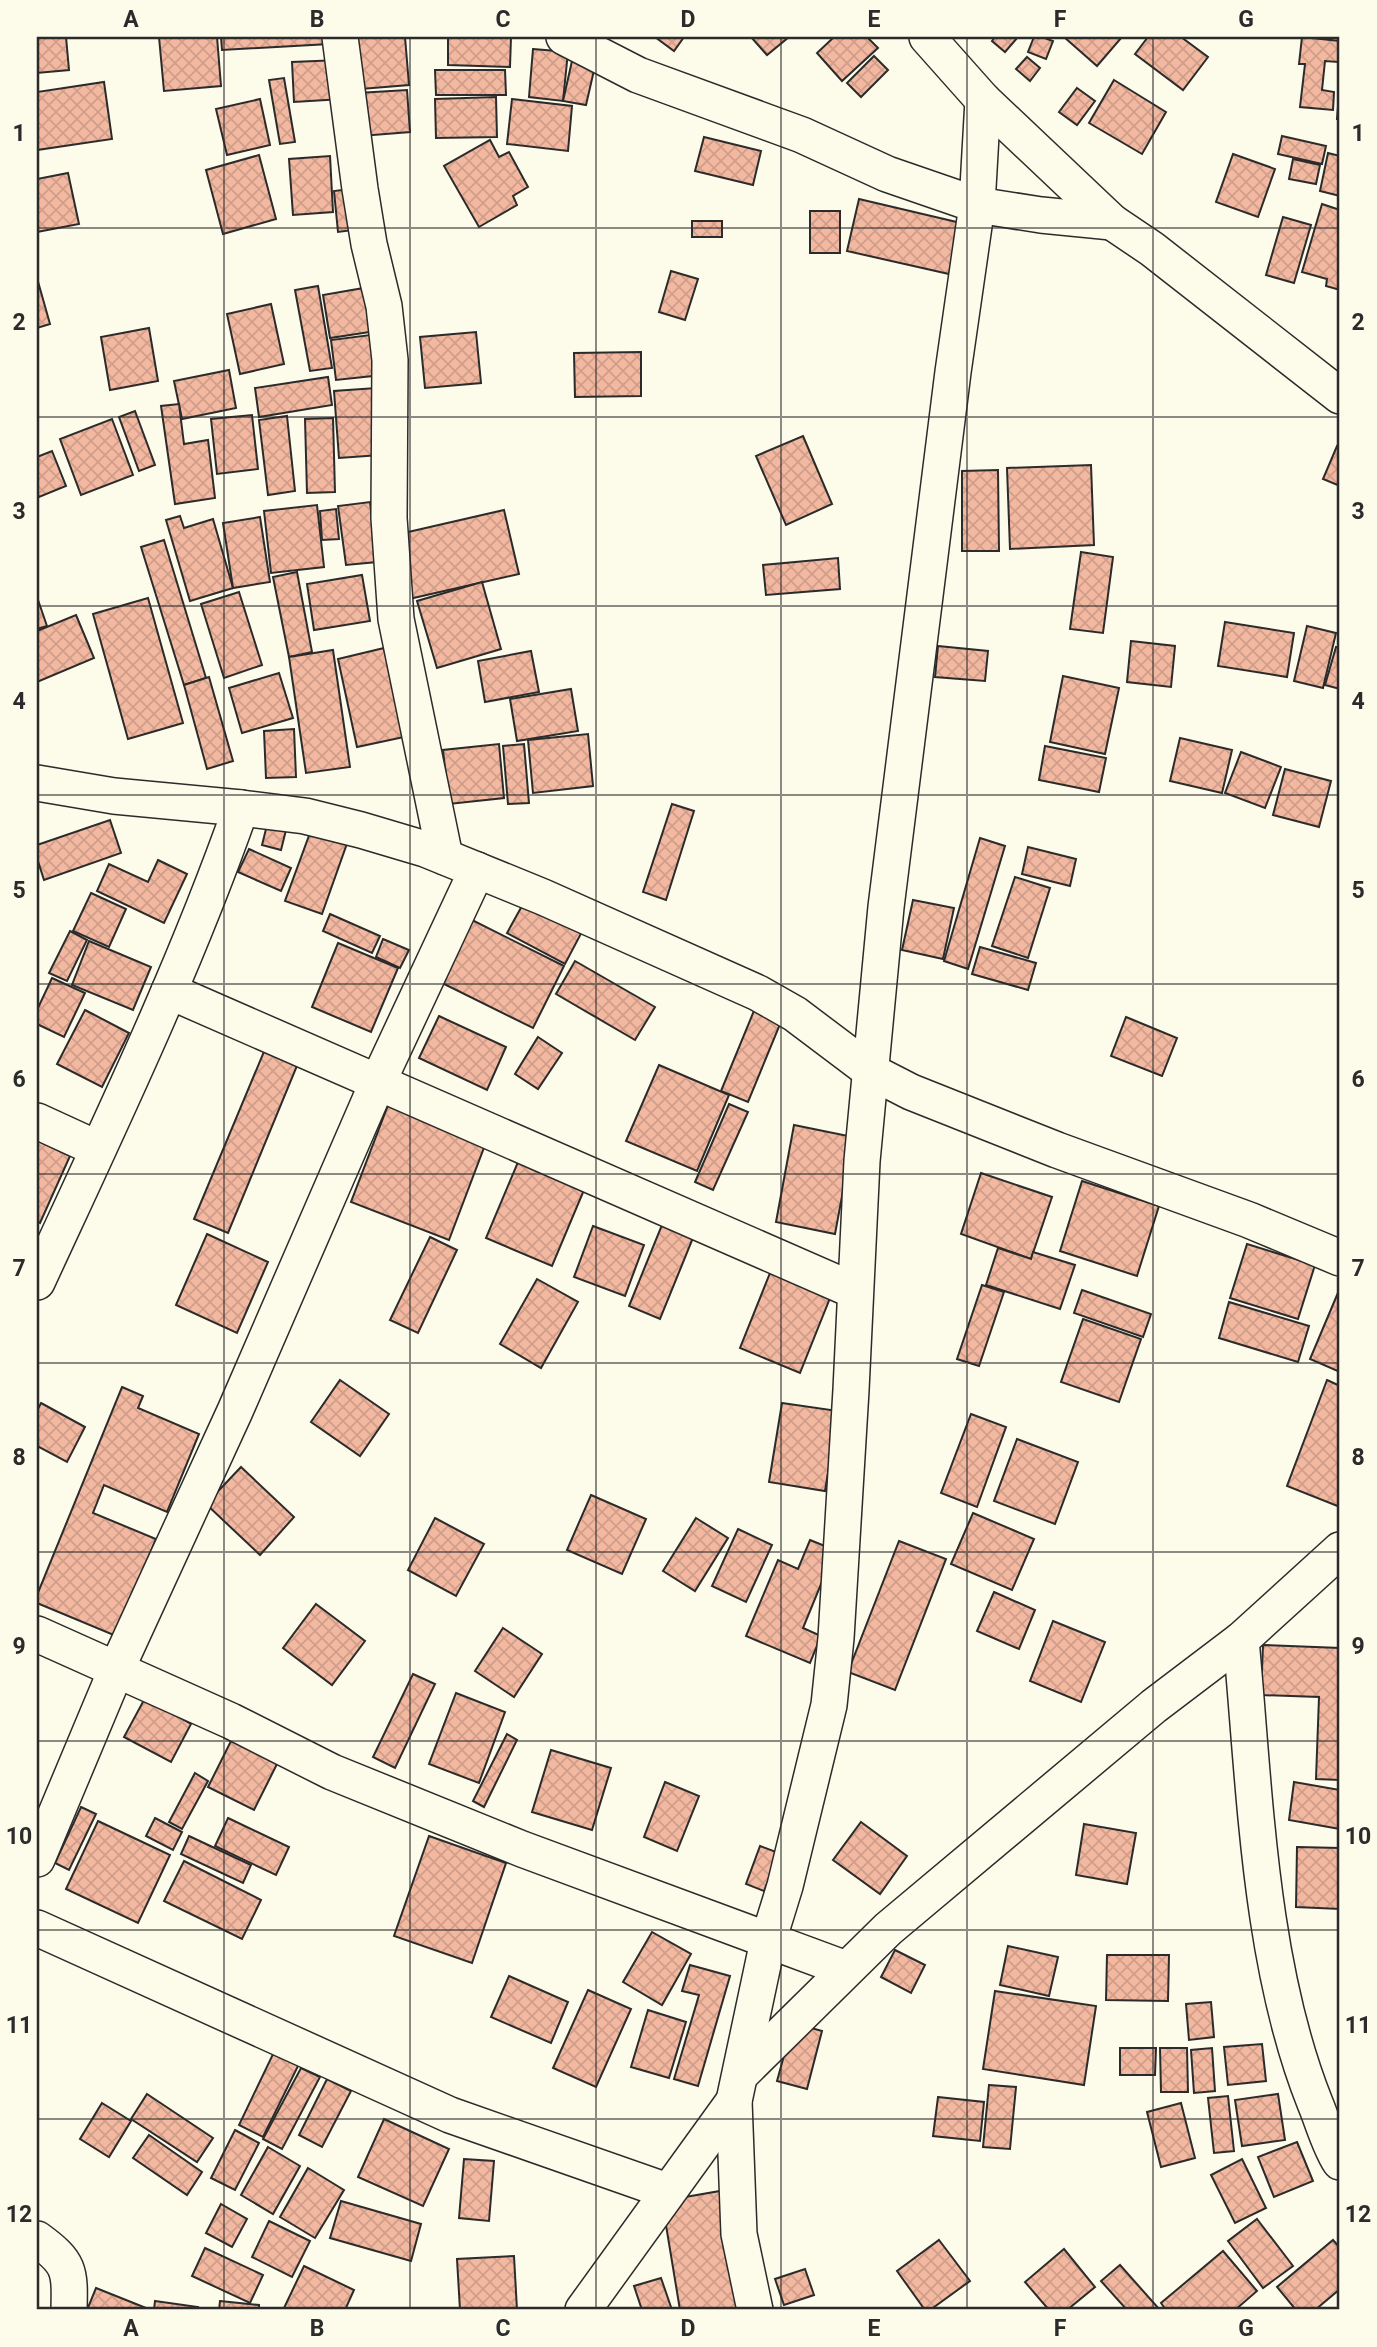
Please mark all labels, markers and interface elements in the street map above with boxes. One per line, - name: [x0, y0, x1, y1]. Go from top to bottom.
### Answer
- text: A: [123, 6, 139, 33]
- text: B: [310, 6, 324, 33]
- text: C: [495, 6, 511, 33]
- text: D: [681, 6, 695, 33]
- text: E: [868, 6, 881, 33]
- text: F: [1054, 6, 1067, 33]
- text: G: [1238, 6, 1254, 33]
- text: 1: [12, 120, 26, 147]
- text: 1: [1351, 120, 1365, 147]
- text: 2: [12, 309, 26, 336]
- text: 2: [1351, 309, 1365, 336]
- text: 3: [12, 498, 26, 525]
- text: 3: [1351, 498, 1365, 525]
- text: 4: [12, 688, 26, 715]
- text: 4: [1351, 688, 1365, 715]
- text: 5: [12, 877, 26, 904]
- text: 5: [1351, 877, 1365, 904]
- text: 6: [12, 1066, 26, 1093]
- text: 6: [1351, 1066, 1365, 1093]
- text: 7: [12, 1255, 26, 1282]
- text: 7: [1351, 1255, 1365, 1282]
- text: 8: [12, 1444, 26, 1471]
- text: 8: [1351, 1444, 1365, 1471]
- text: 9: [12, 1633, 26, 1660]
- text: 9: [1351, 1633, 1365, 1660]
- text: 10: [6, 1823, 32, 1850]
- text: 10: [1345, 1823, 1371, 1850]
- text: 11: [6, 2012, 32, 2039]
- text: 11: [1345, 2012, 1371, 2039]
- text: 12: [6, 2201, 32, 2228]
- text: 12: [1345, 2201, 1371, 2228]
- text: A: [123, 2315, 139, 2342]
- text: B: [310, 2315, 324, 2342]
- text: C: [495, 2315, 511, 2342]
- text: D: [681, 2315, 695, 2342]
- text: E: [868, 2315, 881, 2342]
- text: F: [1054, 2315, 1067, 2342]
- text: G: [1238, 2315, 1254, 2342]

